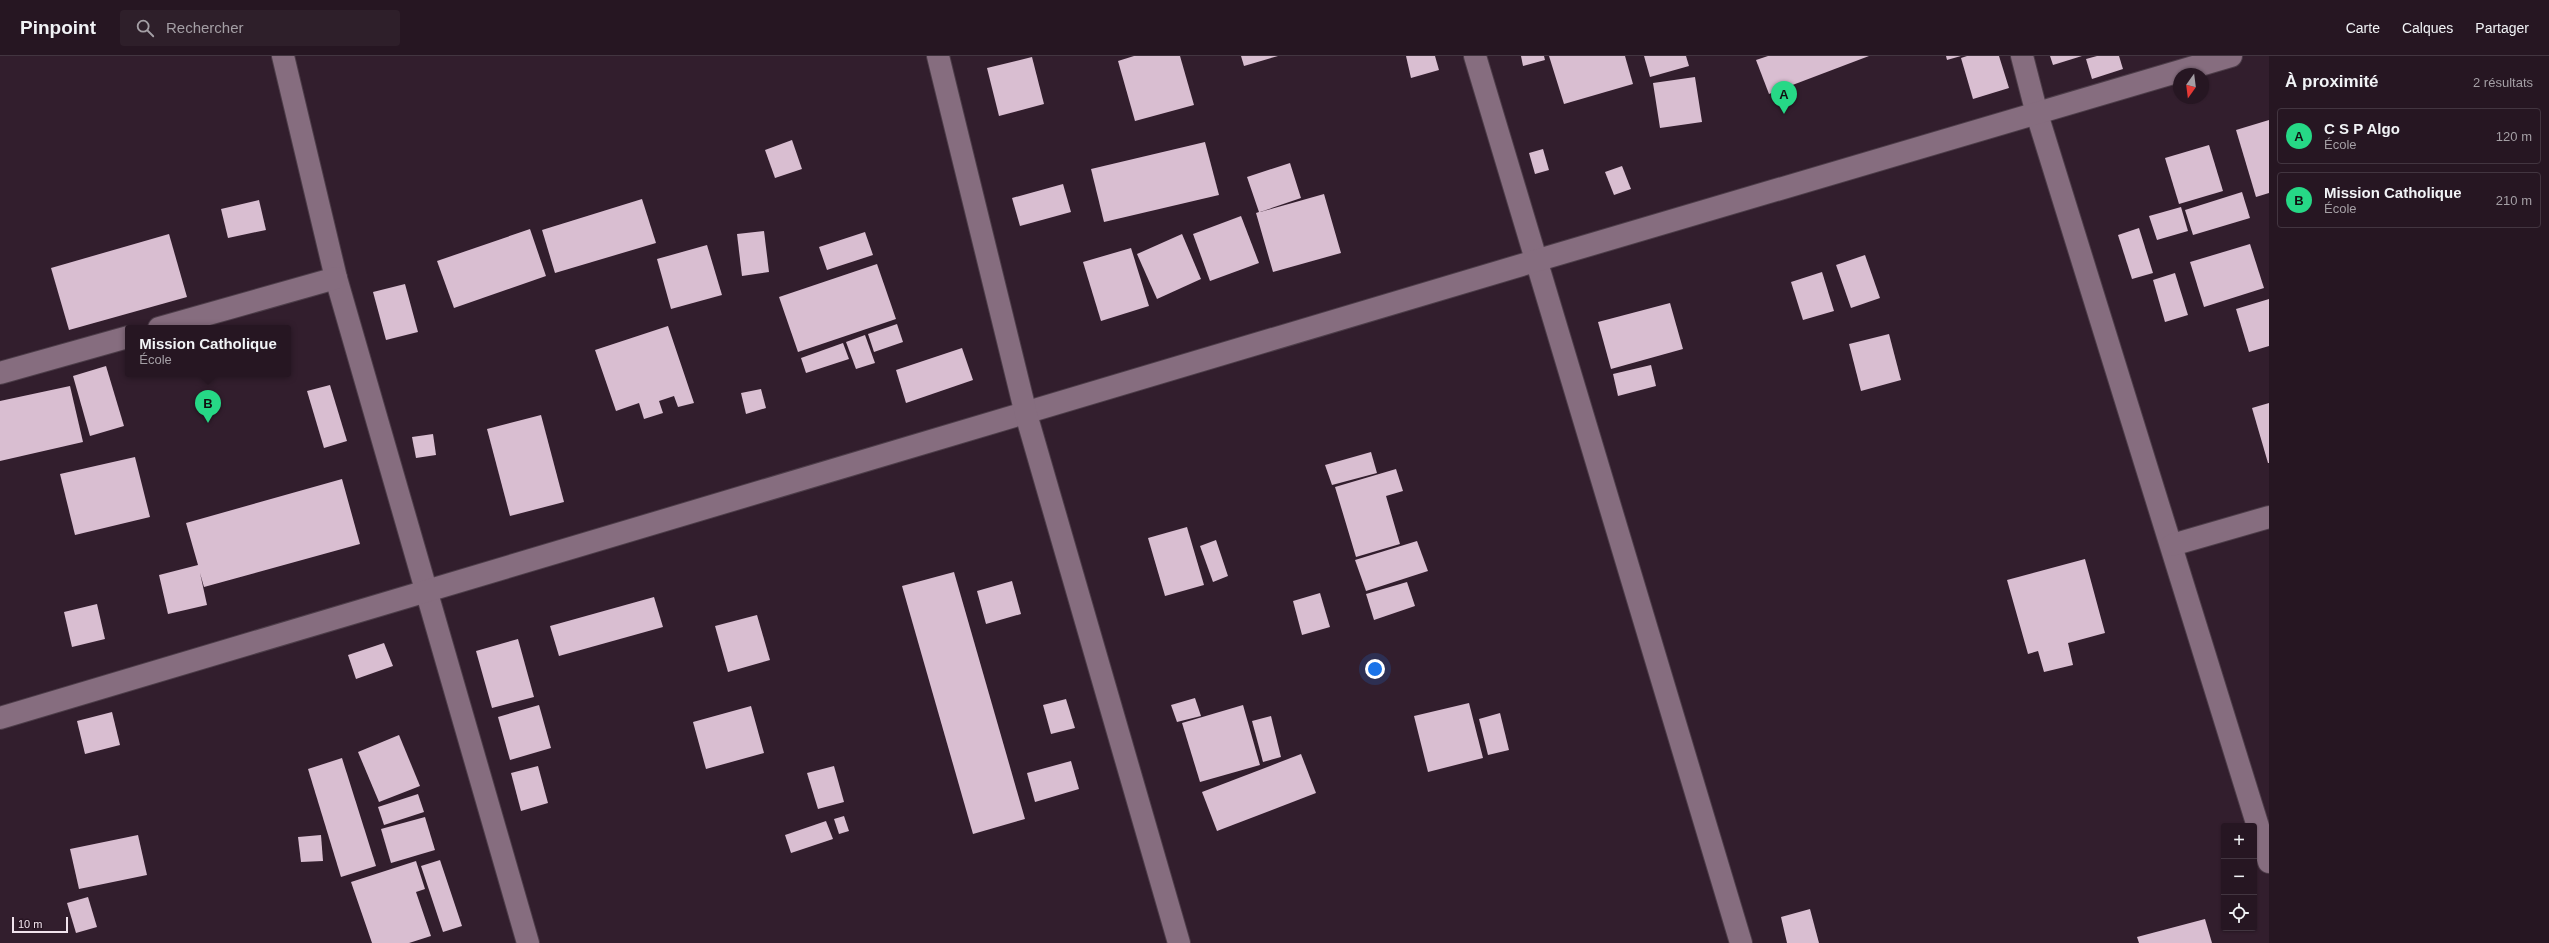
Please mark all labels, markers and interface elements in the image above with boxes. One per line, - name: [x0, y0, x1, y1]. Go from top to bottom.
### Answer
- search box: [120, 10, 400, 46]
- text: Pinpoint: [20, 17, 96, 38]
- icon: search: [134, 17, 156, 39]
- text: Rechercher: [166, 19, 244, 36]
- text: Carte: [2346, 20, 2380, 36]
- text: Calques: [2402, 20, 2453, 36]
- text: Partager: [2475, 20, 2529, 36]
- north arrow: [2173, 68, 2209, 104]
- text: À proximité: [2285, 72, 2379, 91]
- text: 2 résultats: [2473, 75, 2533, 90]
- pin: A: [1771, 81, 1797, 114]
- text: C S P Algo: [2324, 120, 2400, 137]
- text: A: [2294, 129, 2304, 144]
- text: 120 m: [2496, 129, 2532, 144]
- text: École: [2324, 137, 2357, 152]
- text: Mission Catholique: [2324, 184, 2462, 201]
- text: B: [2294, 193, 2304, 208]
- text: 210 m: [2496, 193, 2532, 208]
- text: École: [2324, 201, 2357, 216]
- popup: [125, 325, 291, 377]
- text: Mission Catholique: [139, 335, 277, 352]
- text: École: [139, 352, 172, 367]
- pin: B: [195, 390, 221, 423]
- your location: [1365, 659, 1385, 679]
- map controls: [2221, 823, 2257, 931]
- button: +: [2221, 823, 2257, 859]
- button: −: [2221, 859, 2257, 895]
- button: locate: [2221, 895, 2257, 931]
- scale bar: [12, 915, 68, 934]
- text: 10 m: [18, 918, 42, 930]

